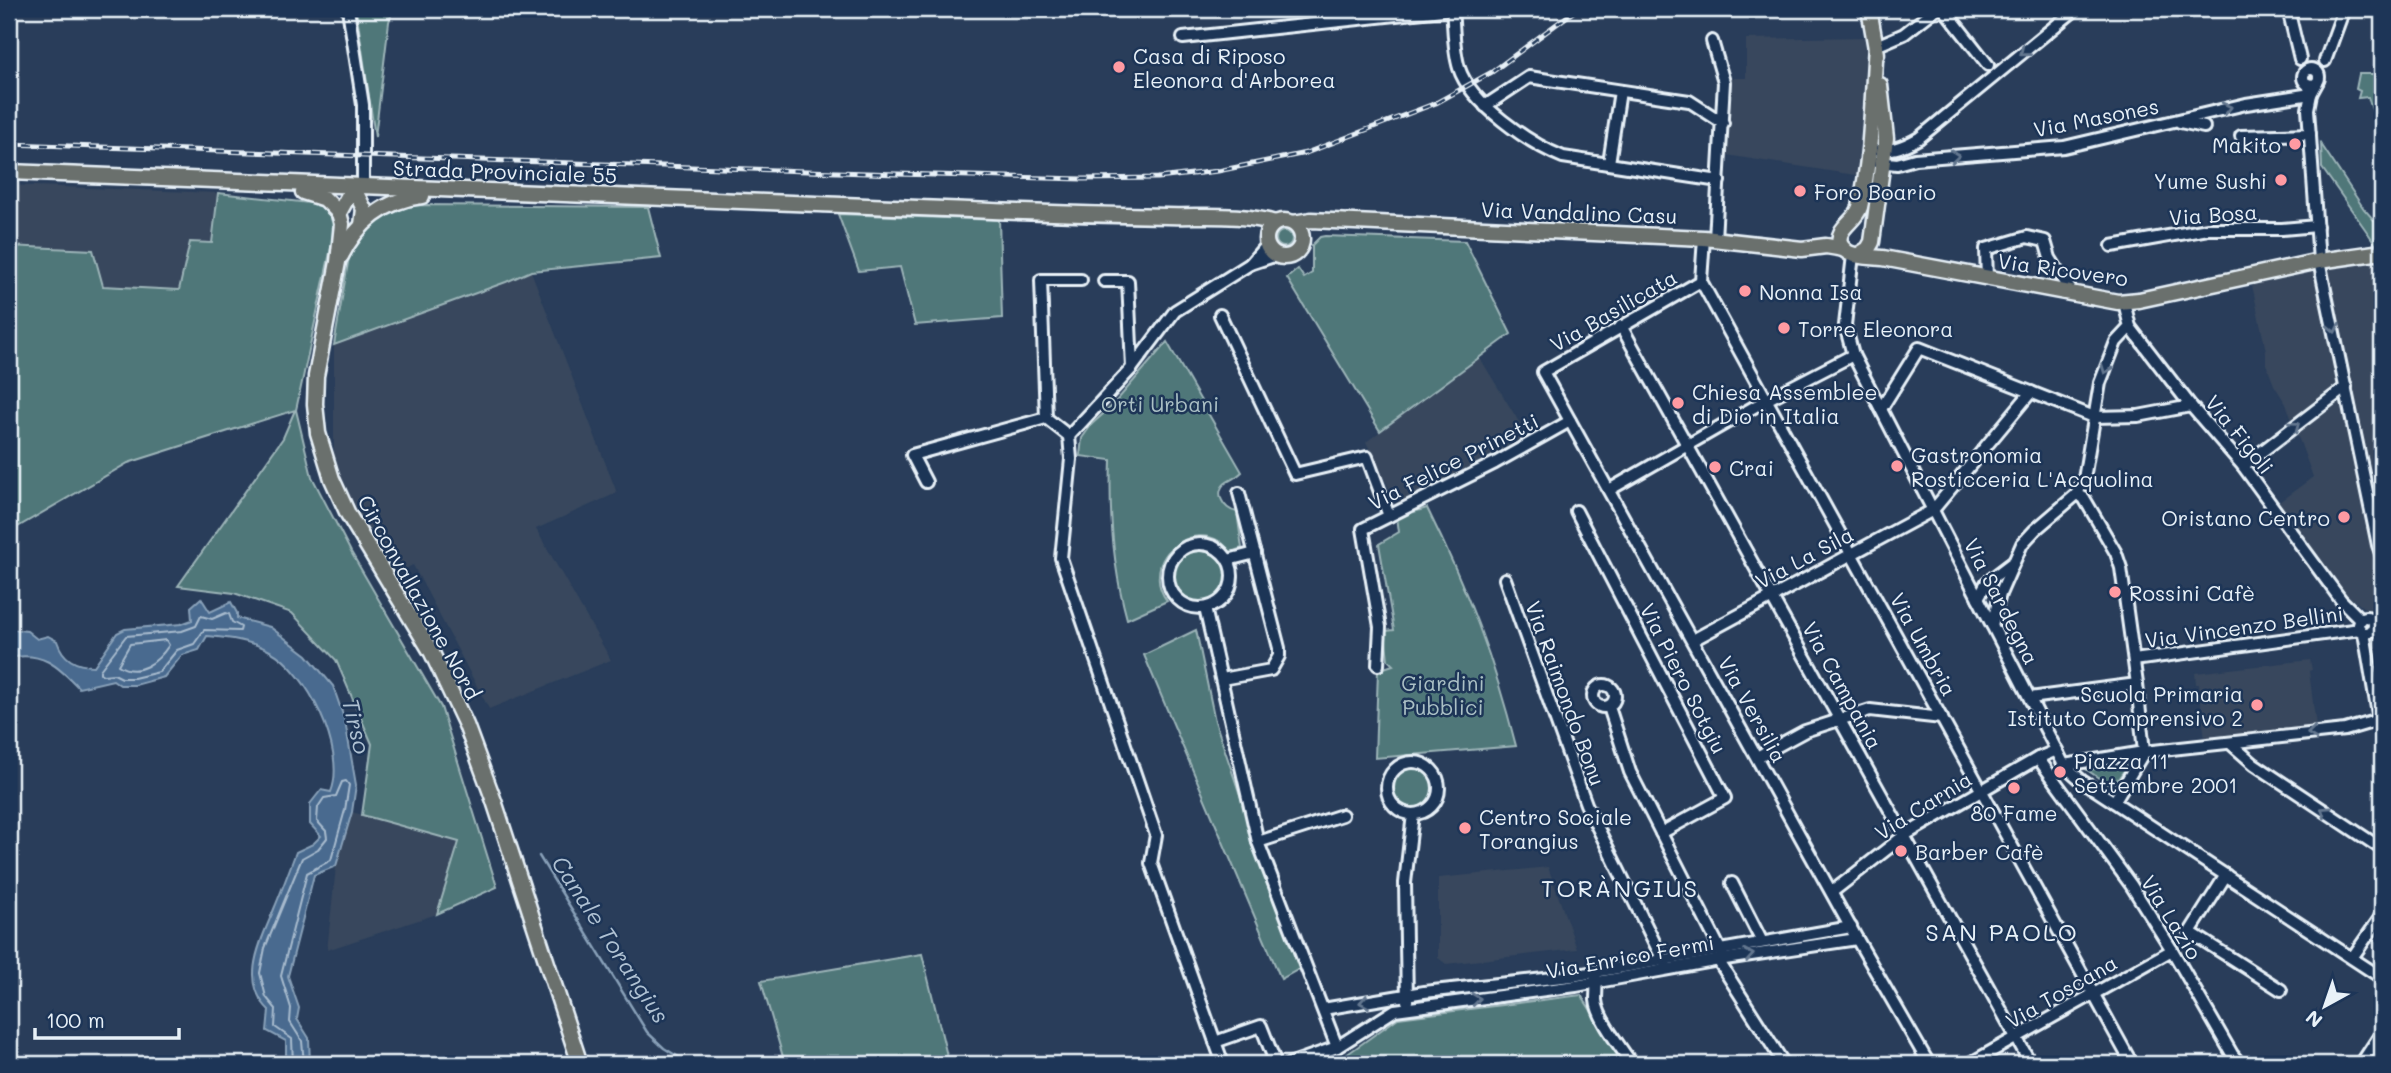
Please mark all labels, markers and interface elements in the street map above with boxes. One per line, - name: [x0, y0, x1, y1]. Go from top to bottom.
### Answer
- place label: Casa di Riposo Eleonora d'Arborea: [1133, 42, 1336, 93]
- one-way arrow: [2019, 44, 2032, 56]
- marker: Casa di Riposo Eleonora d'Arborea: [1111, 59, 1127, 75]
- street label: Via Masones: [2031, 92, 2161, 142]
- one-way arrow: [2221, 102, 2233, 117]
- place label: Makito: [2212, 131, 2281, 158]
- marker: Makito: [2287, 136, 2303, 152]
- one-way arrow: [1950, 149, 1961, 164]
- street label: Strada Provinciale 55: [393, 154, 617, 188]
- place label: Yume Sushi: [2154, 167, 2267, 194]
- marker: Yume Sushi: [2273, 172, 2289, 188]
- place label: Foro Boario: [1814, 178, 1936, 205]
- marker: Foro Boario: [1792, 183, 1808, 199]
- street label: Via Vandalino Casu: [1480, 195, 1678, 229]
- street label: Via Bosa: [2168, 197, 2258, 231]
- street label: Via Ricovero: [1996, 246, 2130, 292]
- street label: Via Basilicata: [1545, 263, 1681, 357]
- place label: Nonna Isa: [1759, 278, 1863, 305]
- marker: Nonna Isa: [1737, 283, 1753, 299]
- place label: Torre Eleonora: [1798, 315, 1953, 342]
- marker: Torre Eleonora: [1776, 320, 1792, 336]
- one-way arrow: [2326, 322, 2340, 334]
- one-way arrow: [2100, 362, 2114, 374]
- place label: Chiesa Assemblee di Dio in Italia: [1692, 378, 1878, 429]
- street label: Via Figoli: [2200, 389, 2280, 479]
- park label: Orti Urbani: [1101, 390, 1219, 417]
- marker: Chiesa Assemblee di Dio in Italia: [1670, 395, 1686, 411]
- street label: Via Felice Prinetti: [1363, 406, 1543, 516]
- one-way arrow: [2287, 422, 2299, 435]
- place label: Gastronomia Rosticceria L'Acquolina: [1911, 441, 2154, 492]
- place label: Crai: [1729, 454, 1774, 481]
- marker: Gastronomia Rosticceria L'Acquolina: [1889, 458, 1905, 474]
- marker: Crai: [1707, 459, 1723, 475]
- street label: Circonvallazione Nord: [352, 490, 488, 704]
- place label: Oristano Centro: [2161, 504, 2330, 531]
- marker: Oristano Centro: [2336, 509, 2352, 525]
- street label: Via La Sila: [1750, 520, 1858, 594]
- street label: Via Sardegna: [1959, 533, 2045, 669]
- place label: Rossini Cafè: [2129, 579, 2255, 606]
- marker: Rossini Cafè: [2107, 584, 2123, 600]
- street label: Via Umbria: [1885, 588, 1963, 700]
- street label: Via Raimondo Bonu: [1520, 597, 1612, 789]
- street label: Via Piero Sotgiu: [1634, 598, 1734, 758]
- street label: Via Vincenzo Bellini: [2143, 599, 2345, 653]
- street label: Via Campania: [1797, 616, 1889, 754]
- street label: Via Versilia: [1713, 651, 1793, 767]
- park label: Giardini Pubblici: [1401, 669, 1485, 720]
- place label: Scuola Primaria Istituto Comprensivo 2: [2008, 680, 2243, 731]
- water label: Tirso: [336, 695, 378, 757]
- marker: Scuola Primaria Istituto Comprensivo 2: [2249, 697, 2265, 713]
- one-way arrow: [2306, 726, 2318, 741]
- place label: Piazza 11 Settembre 2001: [2074, 747, 2238, 798]
- marker: Piazza 11 Settembre 2001: [2052, 764, 2068, 780]
- street label: Via Carnia: [1869, 765, 1977, 845]
- marker: 80 Fame: [2006, 780, 2022, 796]
- place label: 80 Fame: [1971, 799, 2057, 826]
- place label: Centro Sociale Torangius: [1479, 803, 1632, 854]
- one-way arrow: [2320, 806, 2333, 819]
- marker: Centro Sociale Torangius: [1457, 820, 1473, 836]
- place label: Barber Cafè: [1915, 838, 2044, 865]
- marker: Barber Cafè: [1893, 843, 1909, 859]
- water label: Canale Torangius: [545, 849, 677, 1029]
- street label: Via Lazio: [2136, 870, 2208, 964]
- district label: TORÀNGIUS: [1541, 872, 1699, 903]
- district label: SAN PAOLO: [1925, 916, 2079, 947]
- street label: Via Enrico Fermi: [1544, 928, 1716, 984]
- one-way arrow: [1743, 948, 1755, 963]
- street label: Via Toscana: [2000, 948, 2122, 1034]
- north arrow: [2290, 972, 2360, 1042]
- one-way arrow: [1470, 991, 1482, 1006]
- one-way arrow: [1359, 994, 1370, 1009]
- scale bar: [35, 996, 178, 1040]
- text: N: [2300, 1005, 2327, 1034]
- text: 100 m: [46, 1006, 105, 1033]

